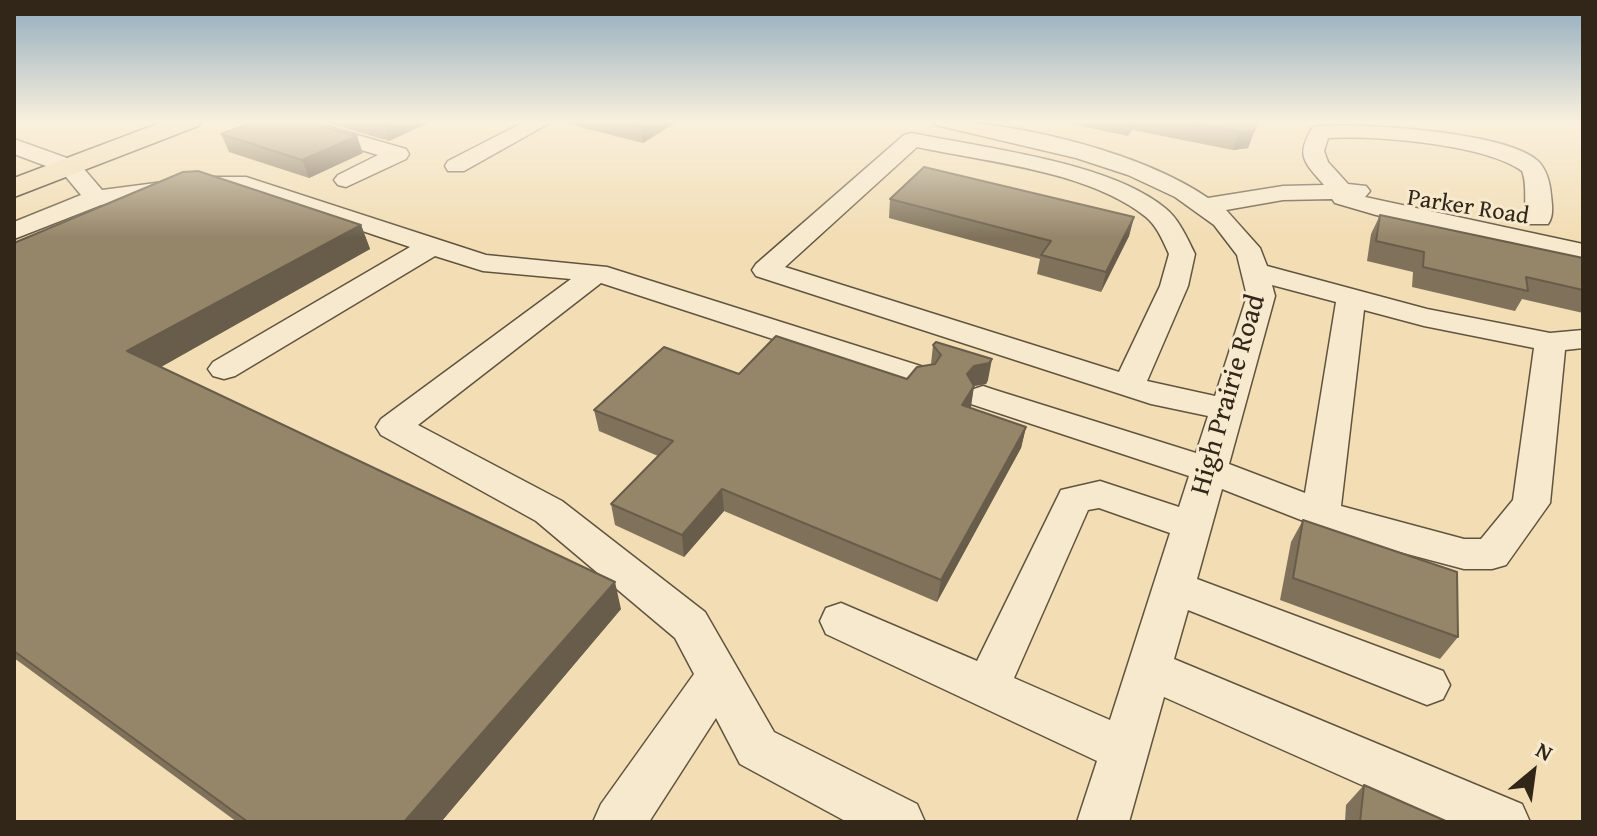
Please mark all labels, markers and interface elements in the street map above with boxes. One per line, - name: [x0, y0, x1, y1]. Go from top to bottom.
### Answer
- street label: Parker Road: [1405, 184, 1531, 232]
- street label: High Prairie Road: [1184, 291, 1274, 499]
- north arrow: [1493, 732, 1573, 812]
- text: N: [1530, 733, 1559, 769]

